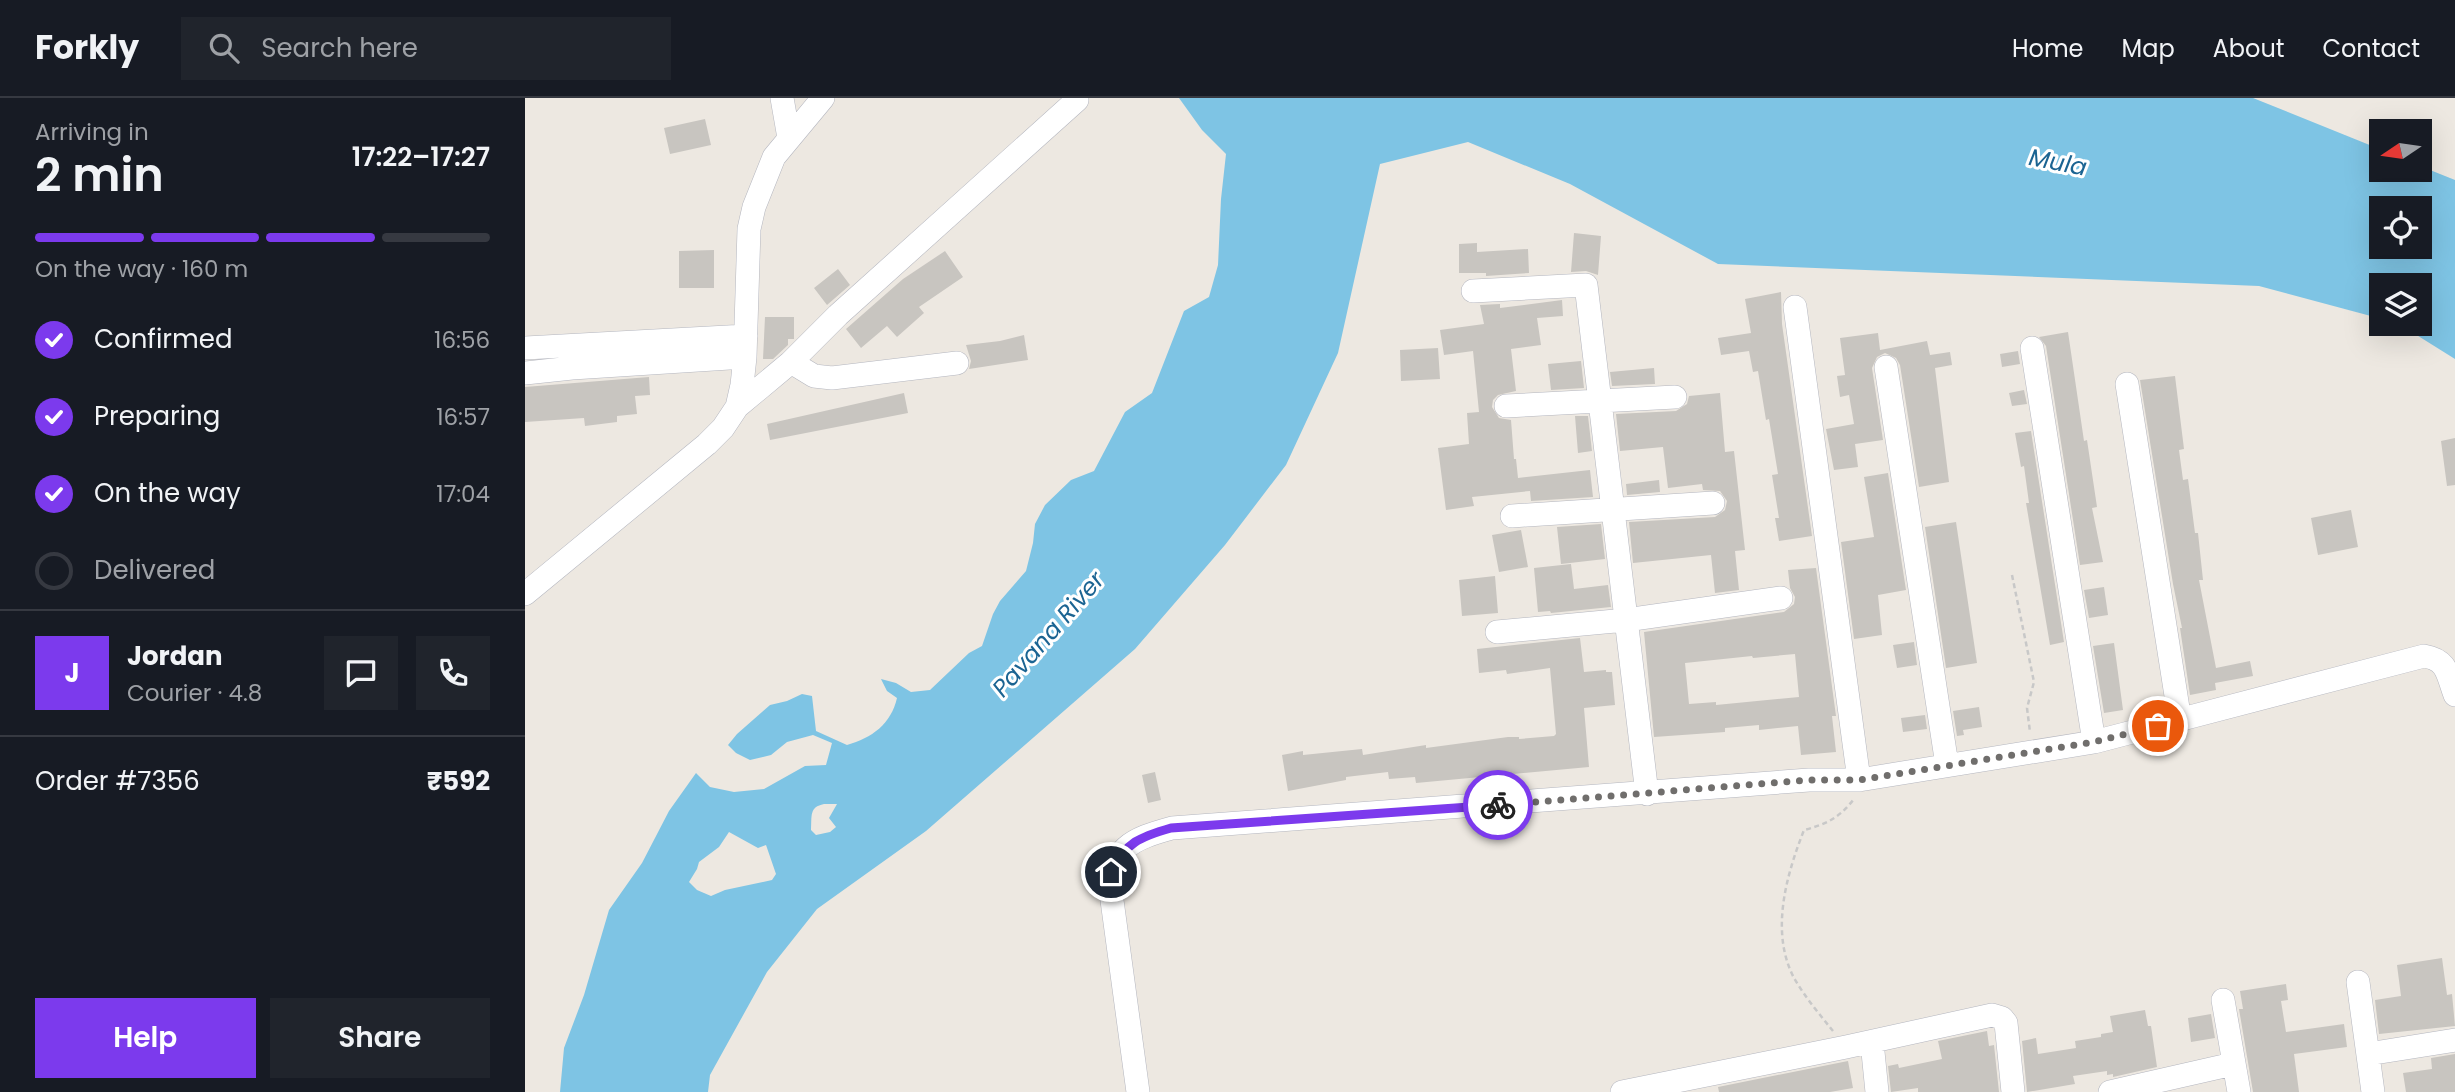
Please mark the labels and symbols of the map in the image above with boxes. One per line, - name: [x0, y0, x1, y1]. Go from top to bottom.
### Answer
- north arrow: [2369, 119, 2433, 182]
- water label: Mula: [2026, 140, 2090, 184]
- water label: Pavana River: [984, 563, 1112, 704]
- pin: [2128, 696, 2188, 756]
- courier: [1463, 770, 1533, 840]
- pin: [1081, 842, 1141, 902]

